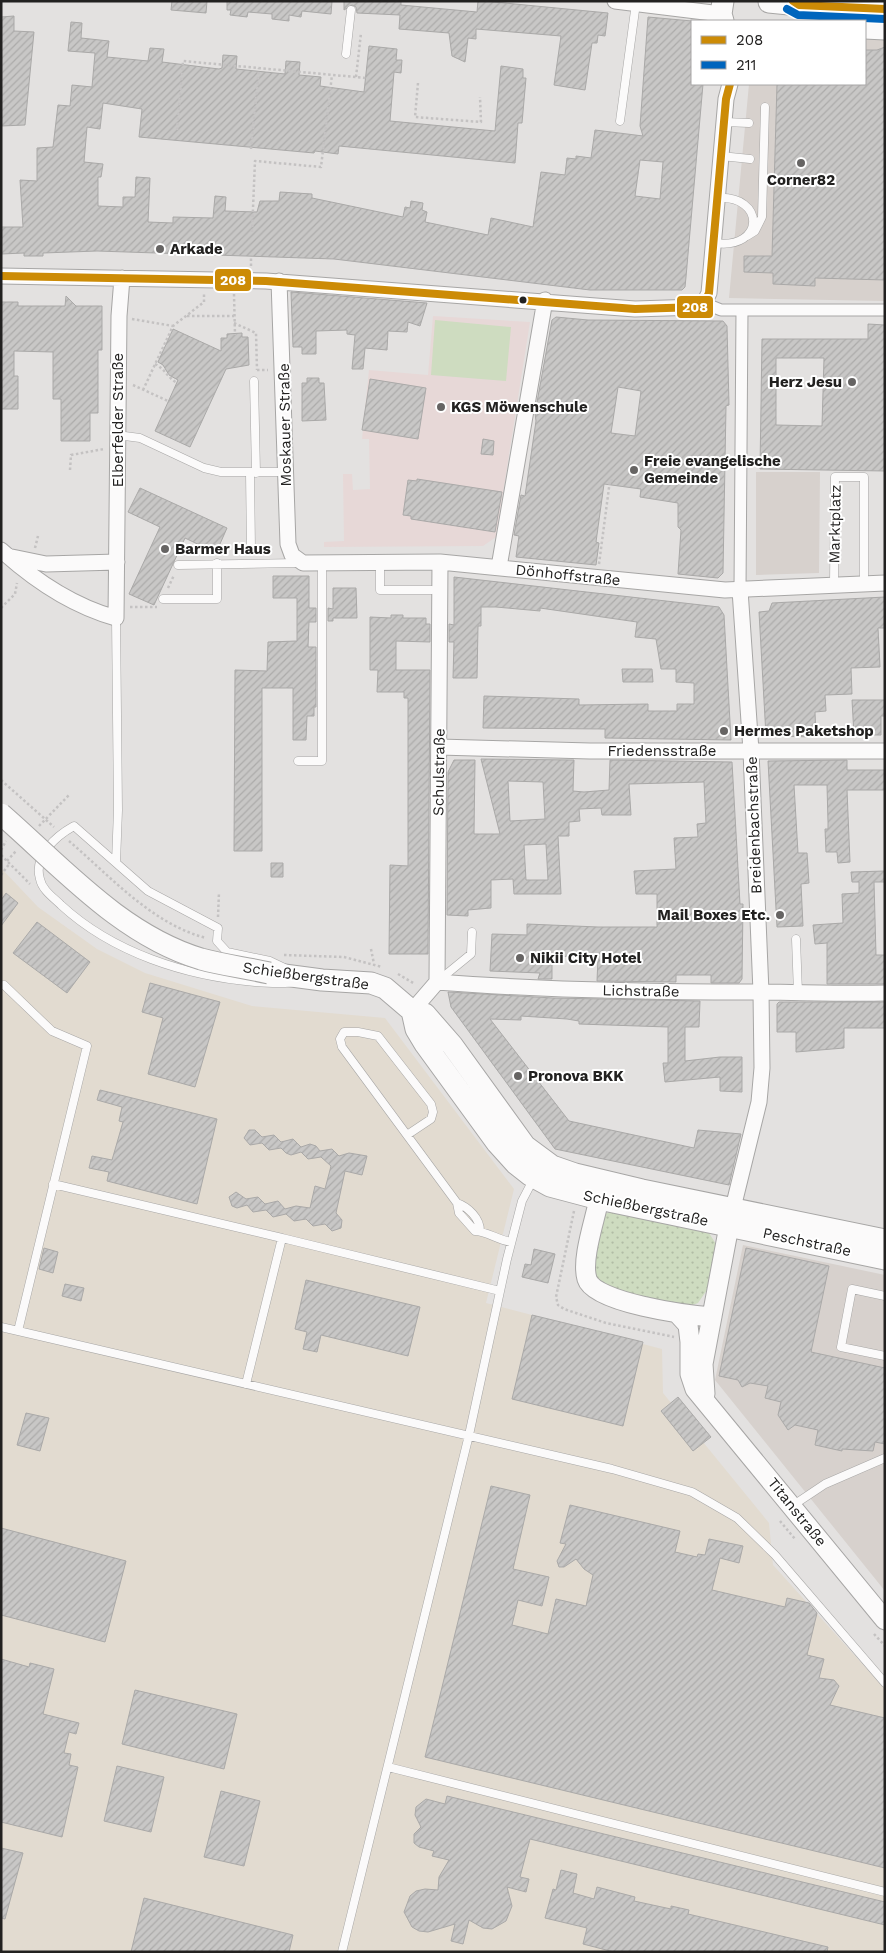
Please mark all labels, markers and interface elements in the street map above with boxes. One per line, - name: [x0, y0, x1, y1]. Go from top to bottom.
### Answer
- legend: [691, 20, 866, 85]
- text: 208: [736, 31, 763, 49]
- text: 211: [736, 56, 756, 74]
- marker: Corner82: [795, 157, 807, 169]
- place label: Corner82: [767, 171, 835, 189]
- place label: Arkade: [170, 240, 223, 258]
- marker: Arkade: [154, 243, 166, 255]
- line badge: 208: [214, 268, 252, 292]
- text: 208: [220, 272, 246, 288]
- unlabelled marker: [518, 295, 528, 305]
- line badge: 208: [676, 295, 714, 319]
- text: 208: [682, 299, 708, 315]
- street label: Elberfelder Straße: [109, 353, 127, 487]
- street label: Moskauer Straße: [275, 363, 295, 487]
- place label: Herz Jesu: [769, 373, 842, 391]
- marker: Herz Jesu: [846, 376, 858, 388]
- place label: KGS Möwenschule: [451, 398, 588, 416]
- marker: KGS Möwenschule: [435, 401, 447, 413]
- place label: Freie evangelische Gemeinde: [644, 452, 781, 487]
- marker: Freie evangelische Gemeinde: [628, 464, 640, 476]
- street label: Marktplatz: [825, 485, 845, 563]
- place label: Barmer Haus: [175, 540, 271, 558]
- marker: Barmer Haus: [159, 543, 171, 555]
- street label: Dönhoffstraße: [515, 561, 621, 589]
- place label: Hermes Paketshop: [734, 722, 874, 740]
- marker: Hermes Paketshop: [718, 725, 730, 737]
- street label: Schulstraße: [429, 728, 449, 816]
- street label: Friedensstraße: [607, 742, 717, 760]
- street label: Breidenbachstraße: [743, 756, 765, 894]
- place label: Mail Boxes Etc.: [657, 906, 770, 924]
- marker: Mail Boxes Etc.: [774, 909, 786, 921]
- place label: Nikii City Hotel: [530, 949, 642, 967]
- marker: Nikii City Hotel: [514, 952, 526, 964]
- street label: Schießbergstraße: [242, 958, 370, 994]
- street label: Lichstraße: [602, 981, 680, 1001]
- place label: Pronova BKK: [528, 1067, 624, 1085]
- marker: Pronova BKK: [512, 1070, 524, 1082]
- street label: Schießbergstraße: [582, 1186, 710, 1230]
- street label: Peschstraße: [761, 1224, 853, 1260]
- street label: Titanstraße: [764, 1474, 830, 1550]

